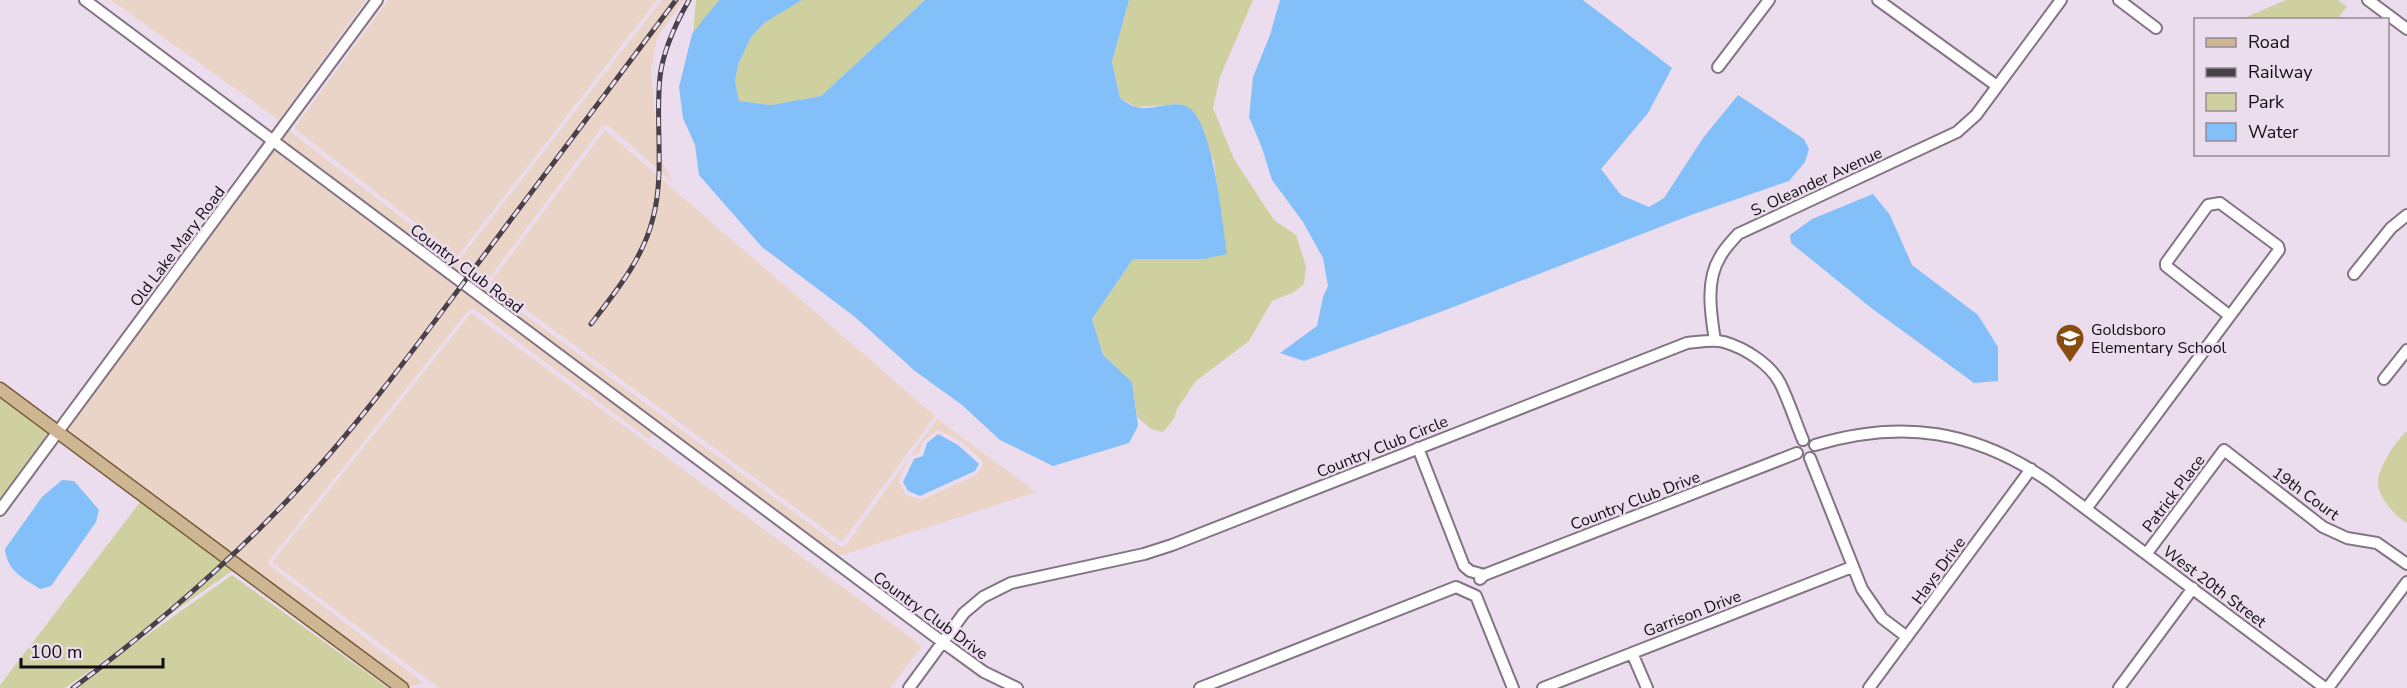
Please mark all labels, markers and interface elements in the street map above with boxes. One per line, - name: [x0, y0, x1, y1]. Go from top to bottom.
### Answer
- legend: [2194, 18, 2389, 156]
- text: Road: [2248, 30, 2290, 54]
- text: Railway: [2248, 60, 2313, 84]
- text: Park: [2248, 90, 2285, 114]
- text: Water: [2248, 120, 2299, 144]
- street label: S. Oleander Avenue: [1747, 142, 1886, 222]
- street label: Old Lake Mary Road: [125, 182, 230, 311]
- street label: Country Club Road: [405, 219, 528, 319]
- place label: Goldsboro Elementary School: [2091, 319, 2227, 359]
- school or university icon: Goldsboro Elementary School: [2054, 322, 2086, 364]
- street label: Country Club Circle: [1313, 411, 1451, 483]
- street label: Patrick Place: [2137, 450, 2210, 537]
- street label: 19th Court: [2267, 462, 2344, 526]
- street label: Country Club Drive: [1567, 466, 1703, 536]
- street label: Hays Drive: [1907, 532, 1971, 609]
- street label: West 20th Street: [2158, 541, 2271, 633]
- street label: Country Club Drive: [868, 567, 992, 665]
- street label: Garrison Drive: [1640, 585, 1744, 643]
- scale bar: [21, 631, 164, 669]
- text: 100 m: [30, 640, 82, 664]

